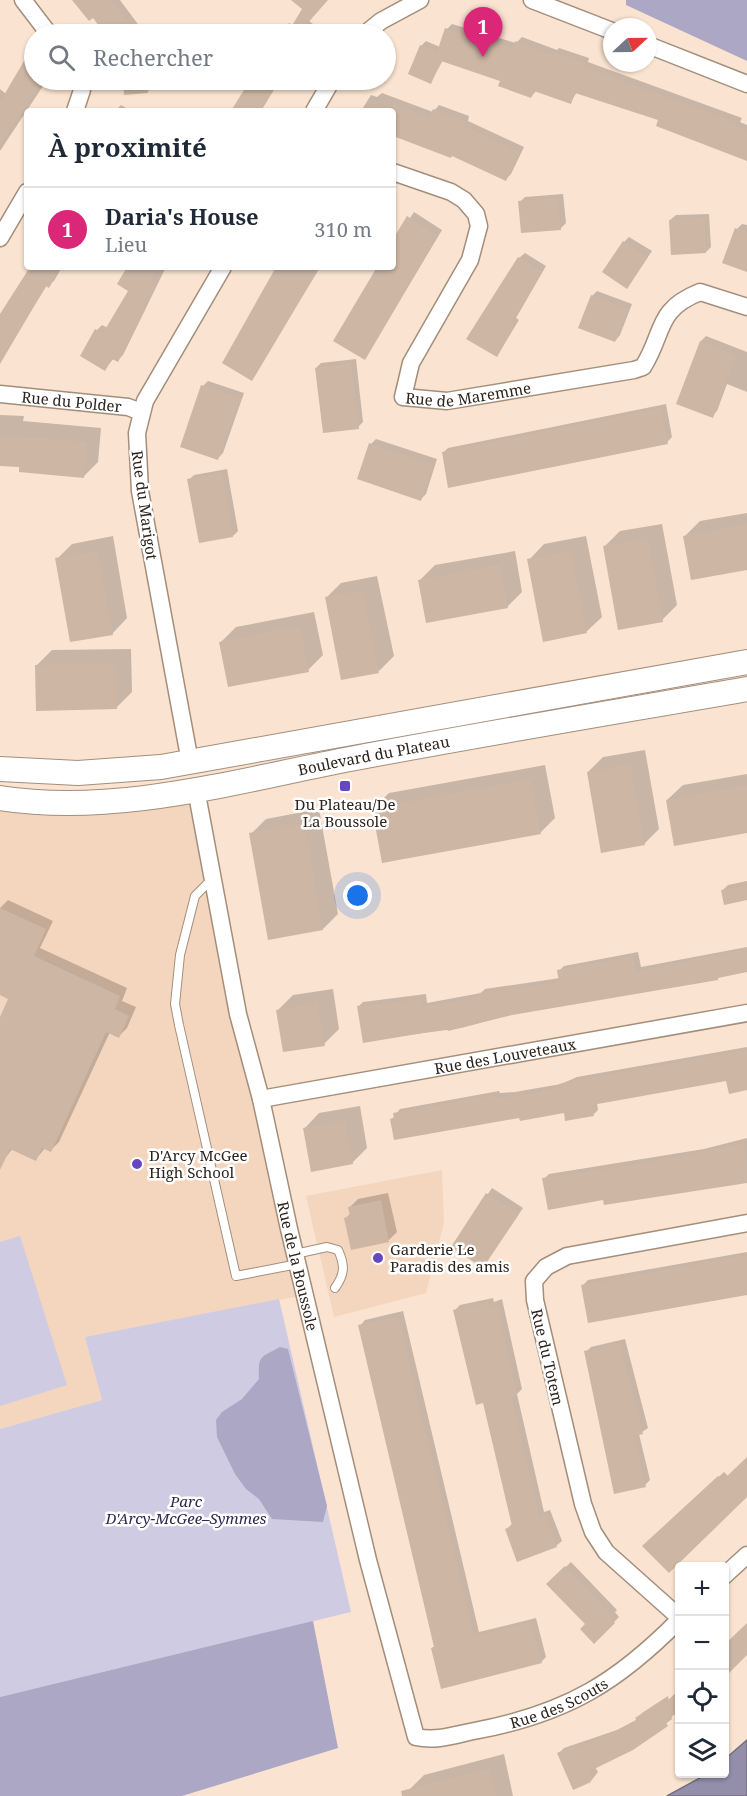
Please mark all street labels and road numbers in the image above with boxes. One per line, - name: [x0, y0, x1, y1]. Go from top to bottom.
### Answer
- street label: Rue de Maremme: [405, 377, 532, 411]
- street label: Rue du Polder: [21, 386, 123, 416]
- street label: Rue du Marigot: [127, 449, 163, 561]
- street label: Boulevard du Plateau: [296, 731, 451, 779]
- street label: Rue des Louveteaux: [433, 1033, 578, 1078]
- street label: Rue de la Boussole: [273, 1199, 323, 1333]
- street label: Rue du Totem: [527, 1307, 569, 1407]
- street label: Rue des Scouts: [508, 1673, 612, 1733]

